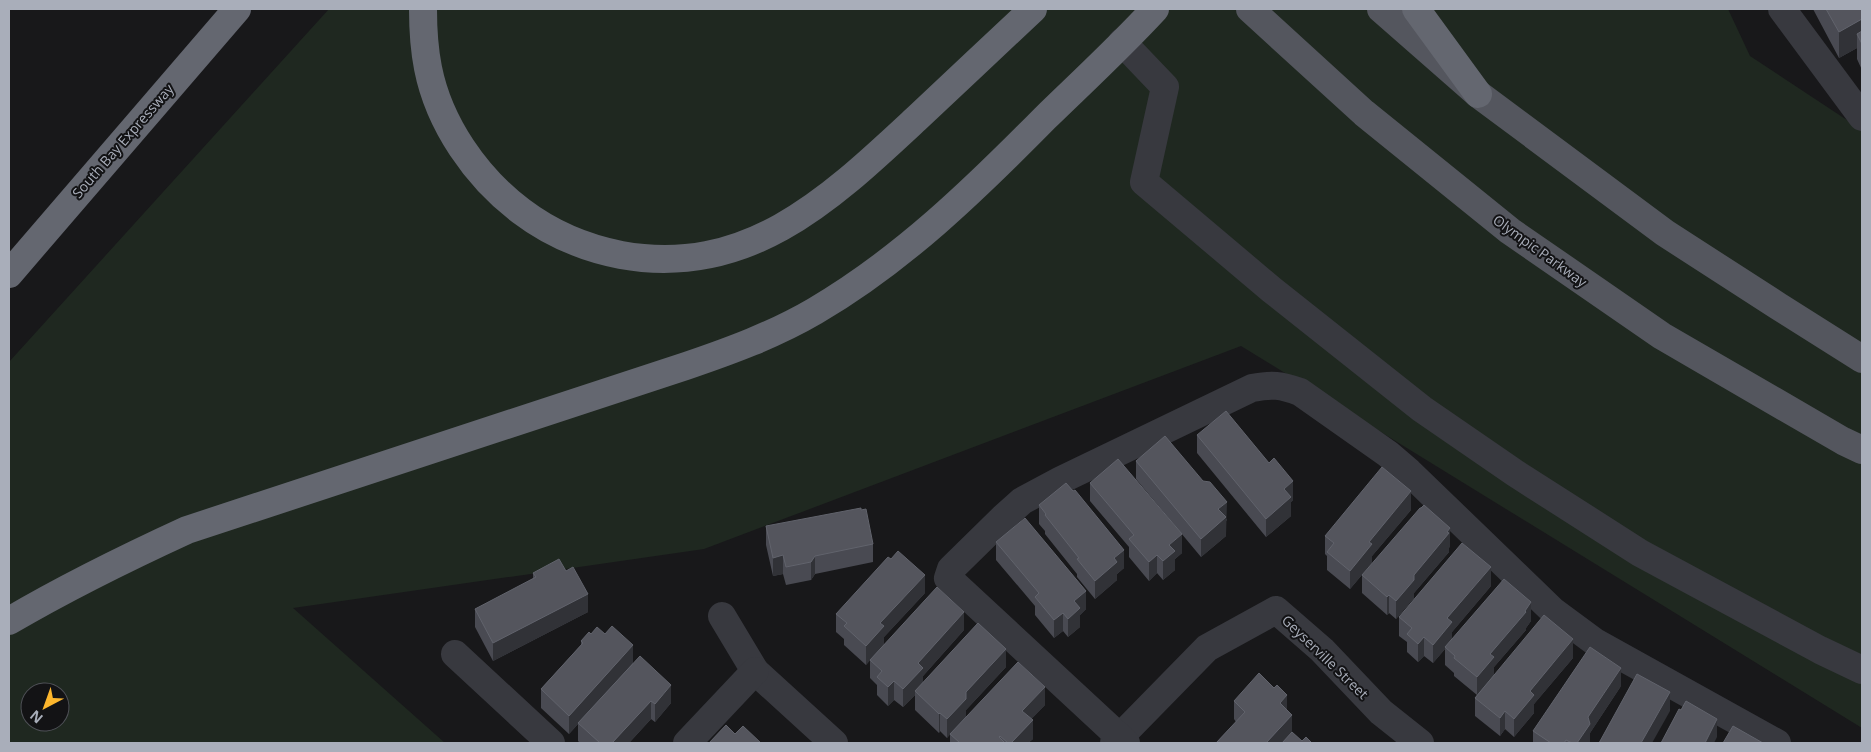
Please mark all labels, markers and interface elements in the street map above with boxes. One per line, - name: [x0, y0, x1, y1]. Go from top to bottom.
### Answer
- street label: South Bay Expressway: [68, 79, 178, 202]
- street label: Olympic Parkway: [1489, 210, 1592, 292]
- street label: Geyserville Street: [1278, 610, 1373, 703]
- north arrow: [20, 682, 70, 732]
- text: N: [26, 706, 47, 728]

